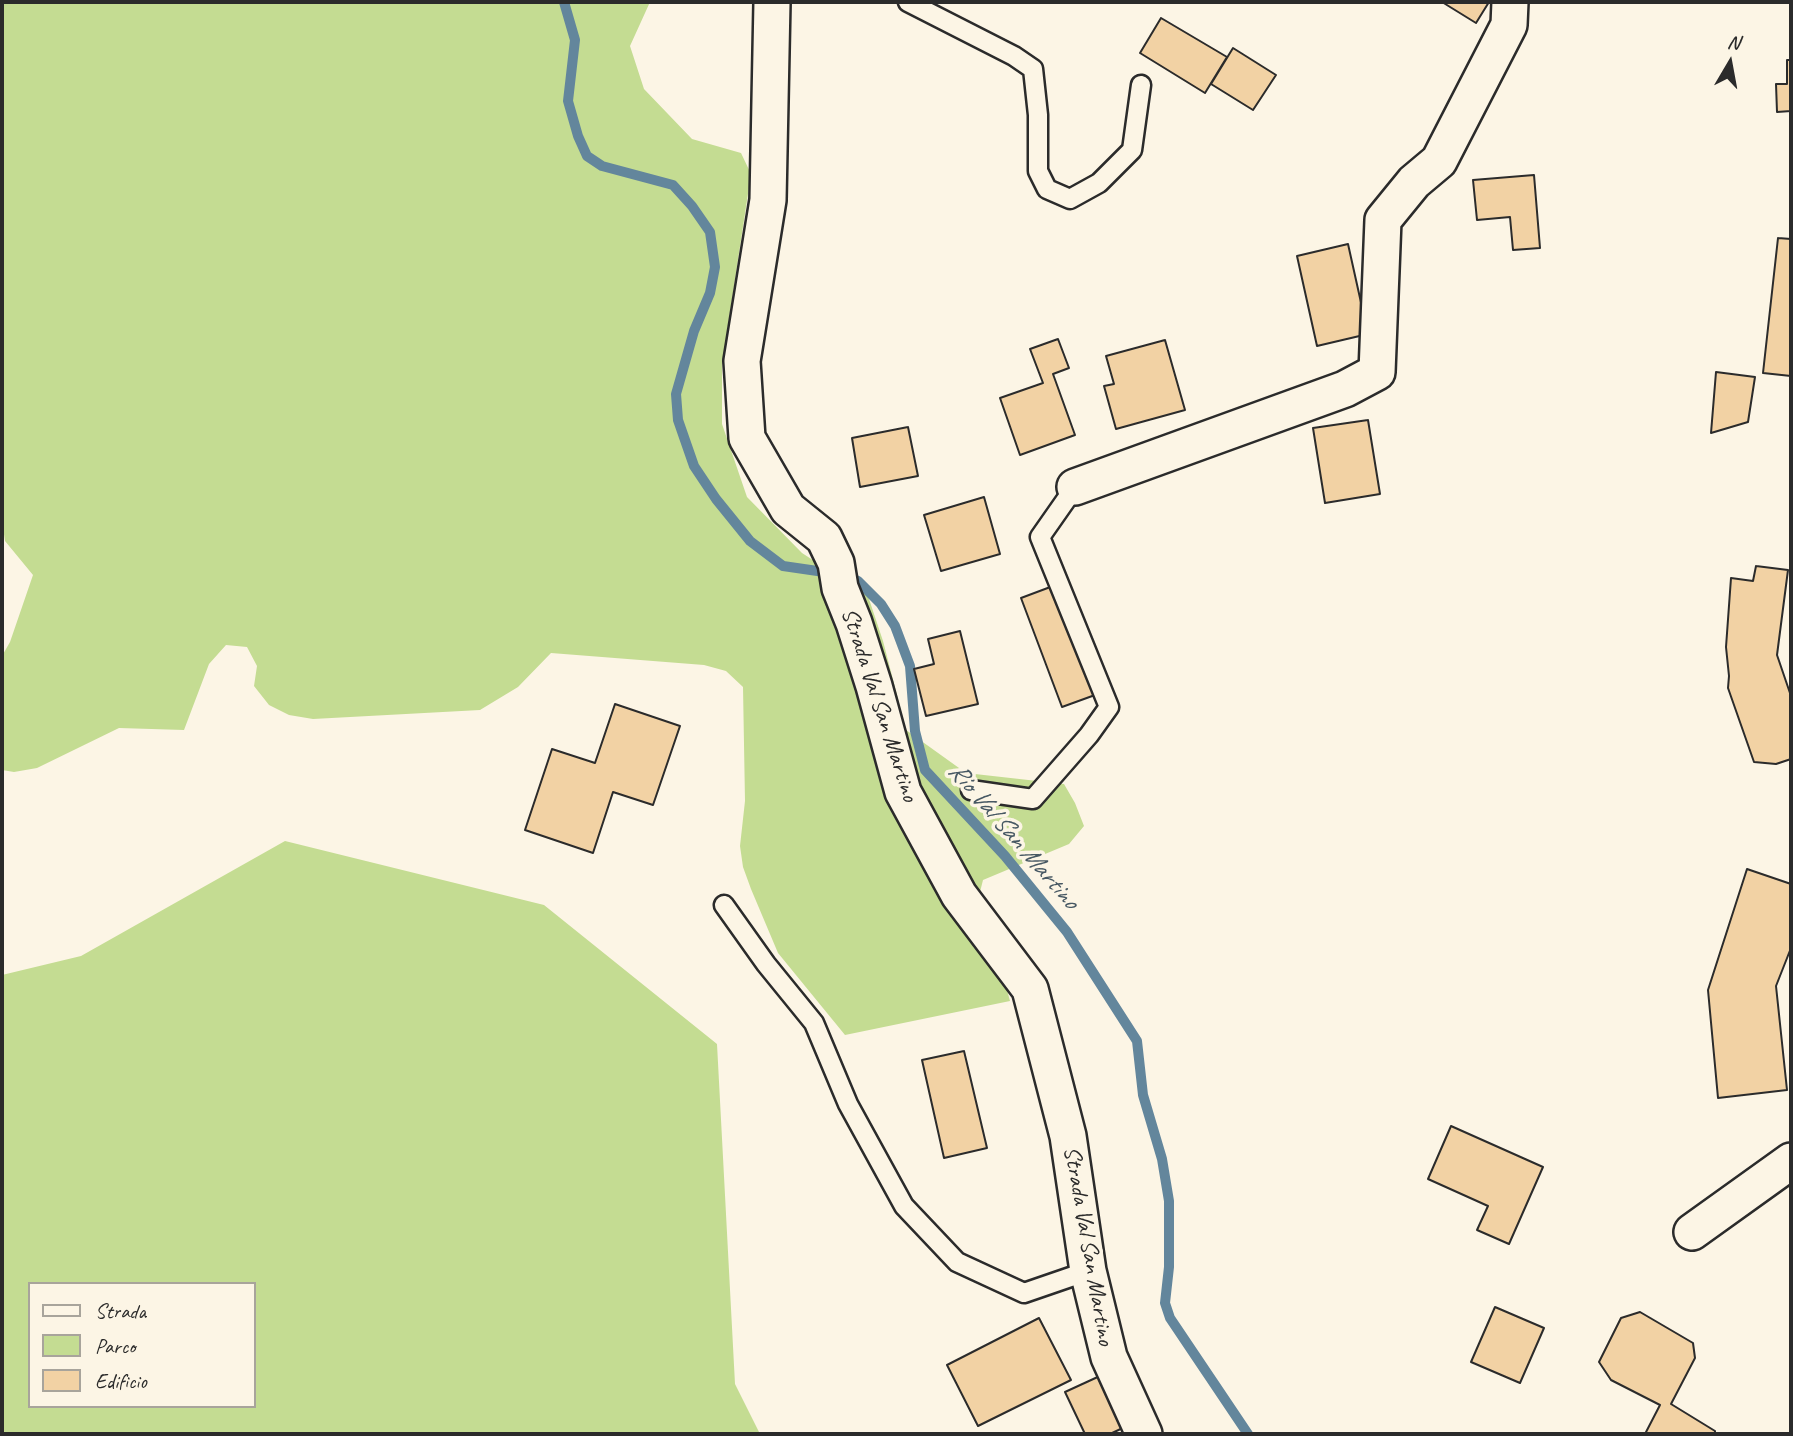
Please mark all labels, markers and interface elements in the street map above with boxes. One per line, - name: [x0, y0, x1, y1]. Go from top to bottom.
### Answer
- north arrow: [1695, 28, 1765, 98]
- text: N: [1726, 29, 1742, 55]
- street label: Strada Val San Martino: [834, 605, 924, 805]
- water label: Rio Val San Martino: [941, 757, 1085, 915]
- street label: Strada Val San Martino: [1056, 1144, 1120, 1348]
- legend: [28, 1282, 256, 1408]
- text: Strada: [95, 1298, 146, 1324]
- text: Parco: [95, 1333, 135, 1359]
- text: Edificio: [95, 1368, 147, 1394]

